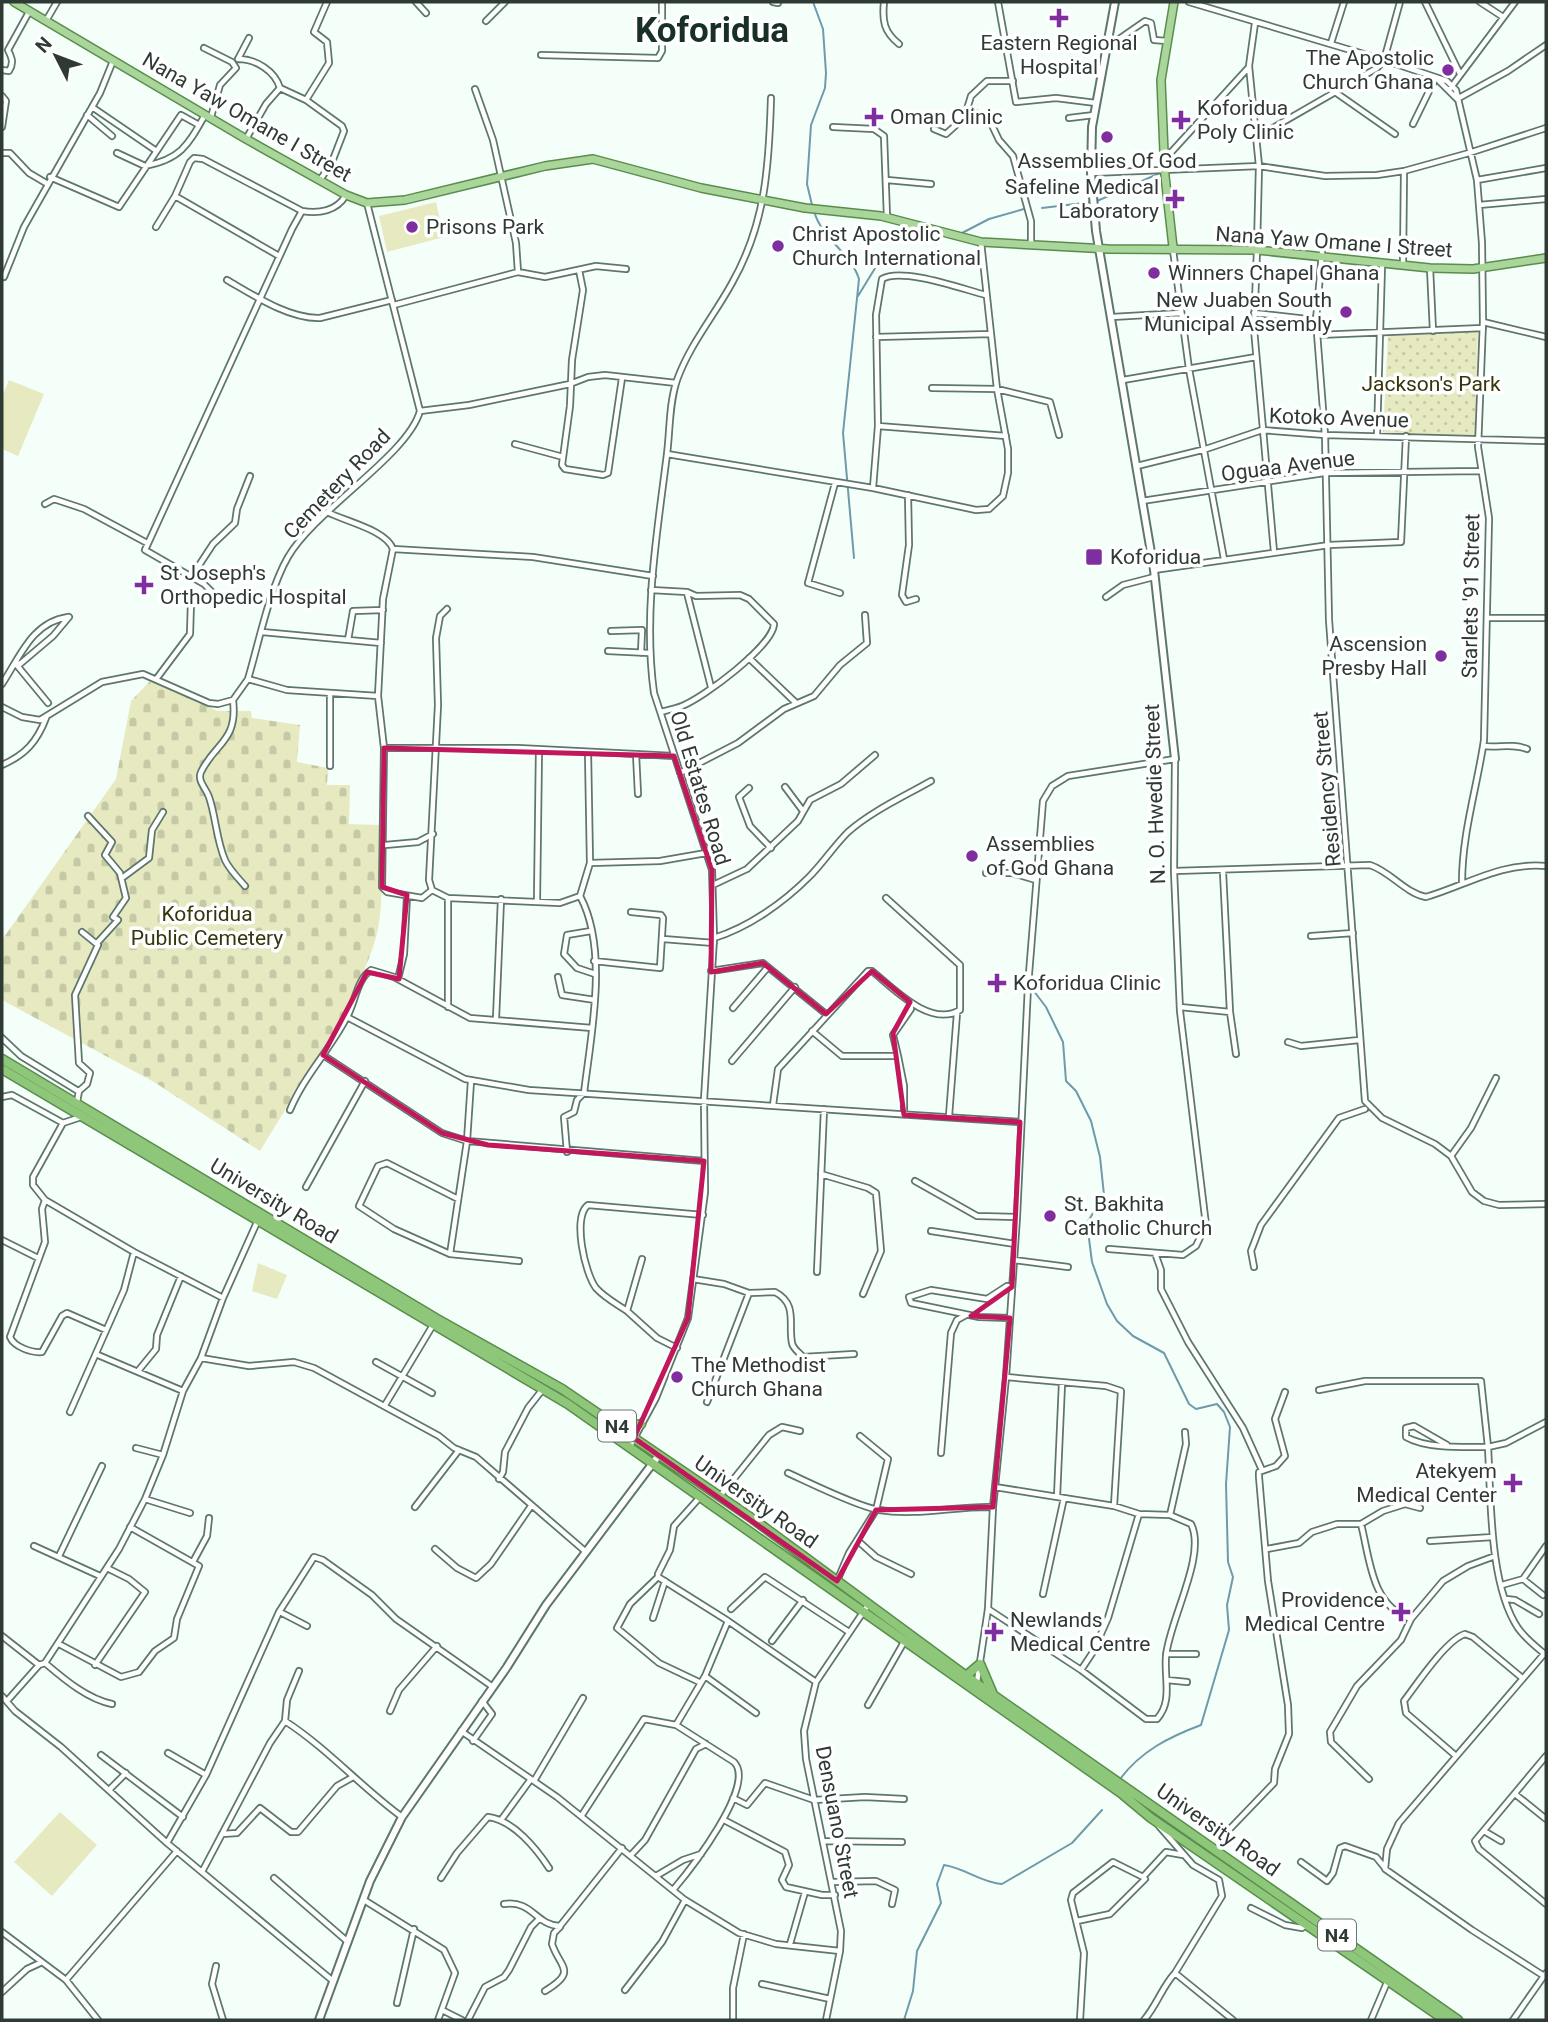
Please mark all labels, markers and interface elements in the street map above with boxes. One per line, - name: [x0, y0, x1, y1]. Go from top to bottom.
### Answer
- marker: Eastern Regional Hospital: [1049, 8, 1069, 28]
- district label: Koforidua: [635, 10, 789, 51]
- north arrow: [21, 21, 91, 91]
- place label: Eastern Regional Hospital: [980, 31, 1138, 79]
- text: N: [31, 32, 57, 58]
- place label: The Apostolic Church Ghana: [1302, 46, 1434, 94]
- street label: Nana Yaw Omane I Street: [138, 47, 356, 187]
- marker: The Apostolic Church Ghana: [1440, 62, 1456, 78]
- place label: Koforidua Poly Clinic: [1197, 96, 1294, 144]
- place label: Oman Clinic: [890, 105, 1003, 129]
- marker: Oman Clinic: [864, 107, 884, 127]
- marker: Koforidua Poly Clinic: [1171, 110, 1191, 130]
- marker: Assemblies Of God: [1099, 129, 1115, 145]
- place label: Assemblies Of God: [1017, 149, 1197, 173]
- place label: Safeline Medical Laboratory: [1005, 175, 1159, 223]
- marker: Safeline Medical Laboratory: [1165, 189, 1185, 209]
- place label: Prisons Park: [426, 215, 545, 239]
- marker: Prisons Park: [404, 219, 420, 235]
- place label: Christ Apostolic Church International: [792, 222, 981, 270]
- street label: Nana Yaw Omane I Street: [1215, 222, 1453, 262]
- marker: Christ Apostolic Church International: [770, 238, 786, 254]
- place label: Winners Chapel Ghana: [1168, 261, 1379, 285]
- marker: Winners Chapel Ghana: [1146, 265, 1162, 281]
- place label: New Juaben South Municipal Assembly: [1144, 288, 1332, 336]
- marker: New Juaben South Municipal Assembly: [1338, 304, 1354, 320]
- park label: Jackson's Park: [1361, 372, 1501, 396]
- street label: Kotoko Avenue: [1269, 404, 1409, 432]
- street label: Cemetery Road: [279, 424, 395, 544]
- street label: Oguaa Avenue: [1220, 446, 1356, 486]
- street label: Starlets '91 Street: [1458, 513, 1484, 679]
- place label: Koforidua: [1110, 545, 1201, 569]
- marker: Koforidua: [1084, 547, 1104, 567]
- place label: St Joseph's Orthopedic Hospital: [160, 561, 347, 609]
- marker: St Joseph's Orthopedic Hospital: [134, 575, 154, 595]
- place label: Ascension Presby Hall: [1321, 632, 1427, 680]
- marker: Ascension Presby Hall: [1433, 648, 1449, 664]
- street label: N. O. Hwedie Street: [1140, 703, 1170, 885]
- street label: Old Estates Road: [665, 708, 735, 868]
- street label: Residency Street: [1308, 710, 1346, 868]
- place label: Assemblies of God Ghana: [986, 832, 1114, 880]
- marker: Assemblies of God Ghana: [964, 848, 980, 864]
- park label: Koforidua Public Cemetery: [131, 902, 283, 950]
- place label: Koforidua Clinic: [1013, 971, 1161, 995]
- marker: Koforidua Clinic: [987, 973, 1007, 993]
- street label: University Road: [206, 1153, 342, 1249]
- place label: St. Bakhita Catholic Church: [1064, 1192, 1212, 1240]
- marker: St. Bakhita Catholic Church: [1042, 1208, 1058, 1224]
- place label: The Methodist Church Ghana: [691, 1353, 826, 1401]
- marker: The Methodist Church Ghana: [669, 1369, 685, 1385]
- road number: N4: [598, 1410, 636, 1442]
- street label: University Road: [690, 1451, 822, 1553]
- place label: Atekyem Medical Center: [1356, 1459, 1497, 1507]
- marker: Atekyem Medical Center: [1503, 1473, 1523, 1493]
- place label: Providence Medical Centre: [1245, 1588, 1385, 1636]
- marker: Providence Medical Centre: [1391, 1602, 1411, 1622]
- place label: Newlands Medical Centre: [1010, 1608, 1150, 1656]
- marker: Newlands Medical Centre: [984, 1622, 1004, 1642]
- street label: Densuano Street: [810, 1744, 864, 1900]
- street label: University Road: [1152, 1779, 1284, 1881]
- road number: N4: [1318, 1920, 1356, 1951]

